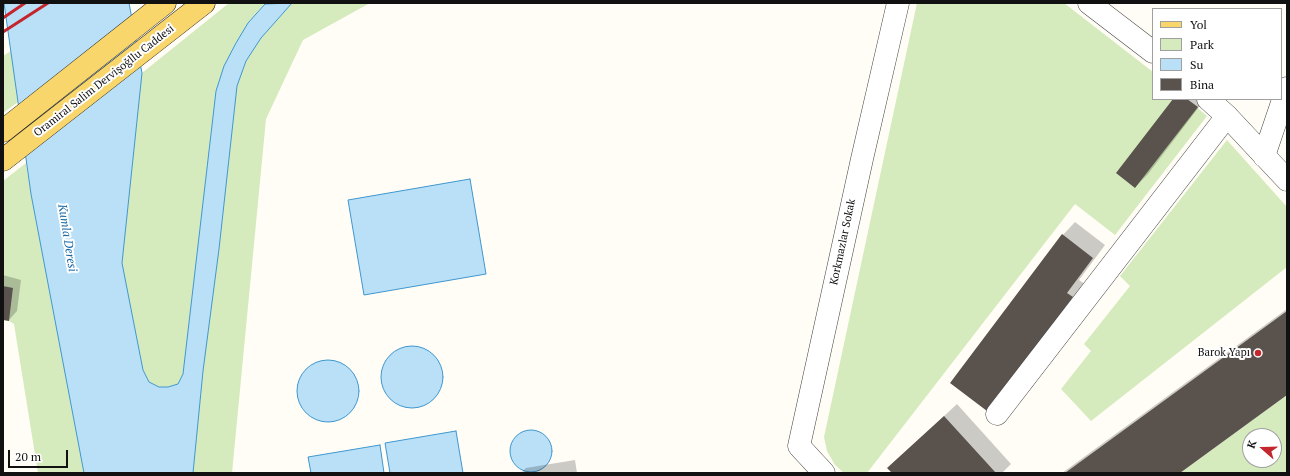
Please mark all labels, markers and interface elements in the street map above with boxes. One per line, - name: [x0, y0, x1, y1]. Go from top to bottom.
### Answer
- legend: [1152, 8, 1282, 100]
- text: Yol: [1190, 17, 1207, 32]
- street label: Oramiral Salim Dervişoğllu Caddesi: [31, 22, 177, 140]
- text: Park: [1190, 37, 1214, 52]
- text: Su: [1190, 57, 1203, 72]
- text: Bina: [1190, 77, 1214, 92]
- street label: Korkmazlar Sokak: [827, 198, 859, 286]
- water label: Kumla Deresi: [55, 203, 79, 273]
- place label: Barok Yapı: [1198, 346, 1250, 360]
- marker: Barok Yapı: [1253, 348, 1263, 358]
- north arrow: [1242, 428, 1282, 468]
- text: K: [1244, 438, 1260, 450]
- scale bar: [10, 442, 70, 468]
- text: 20 m: [15, 449, 41, 464]

